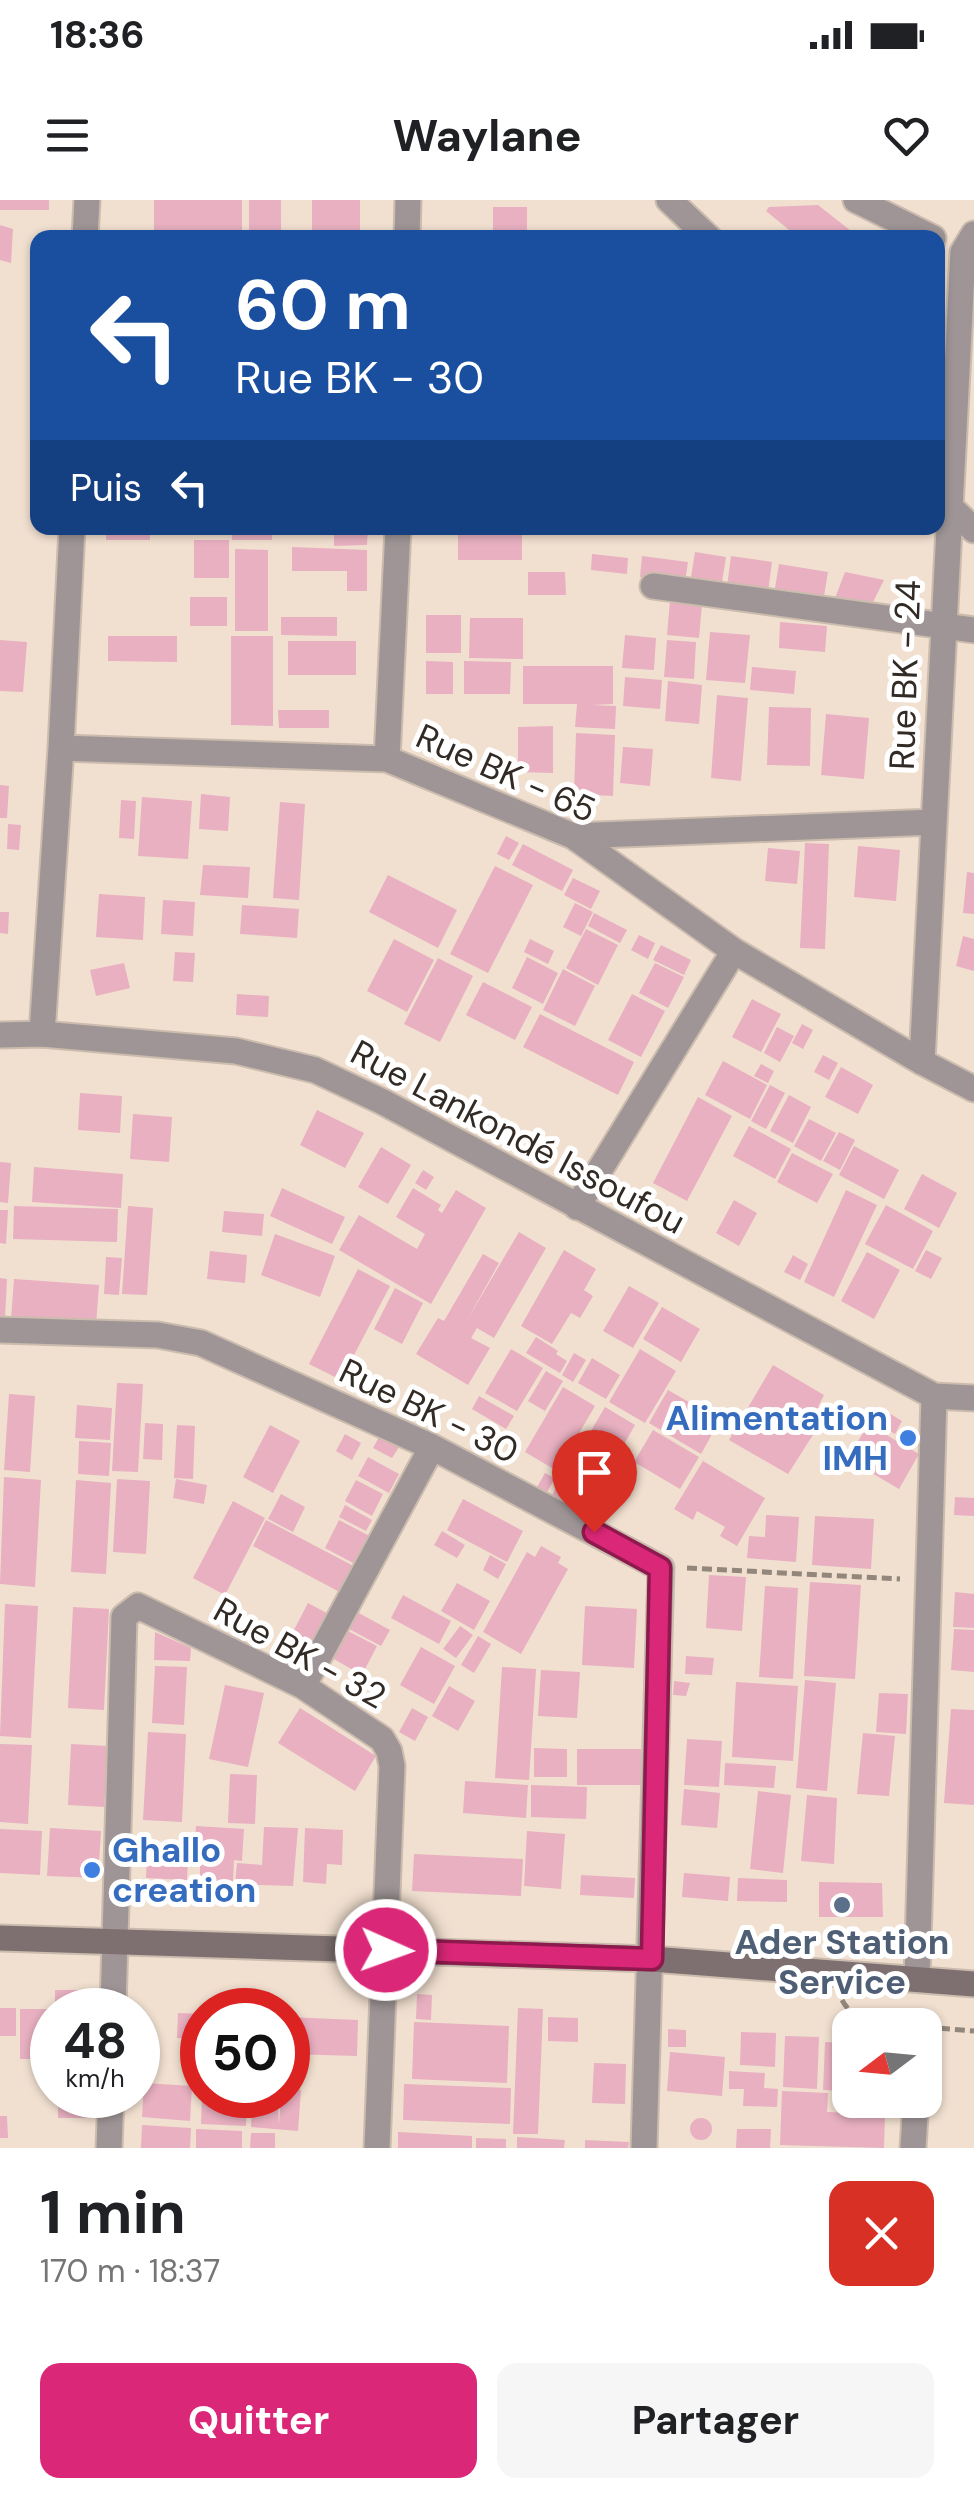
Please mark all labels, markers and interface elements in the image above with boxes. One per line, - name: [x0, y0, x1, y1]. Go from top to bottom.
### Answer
- text: 18:36: [50, 10, 145, 60]
- text: Waylane: [392, 106, 582, 165]
- icon: menu: [40, 108, 95, 163]
- icon: heart: [879, 108, 934, 163]
- text: 60 m: [235, 260, 411, 351]
- icon: left: [70, 270, 200, 400]
- text: Rue BK - 30: [235, 348, 484, 407]
- icon: left: [162, 460, 217, 515]
- text: Puis: [70, 463, 142, 513]
- street label: Rue BK - 24: [879, 579, 931, 771]
- street label: Rue BK - 65: [409, 713, 603, 833]
- street label: Rue Lankondé Issoufou: [343, 1029, 693, 1245]
- street label: Rue BK - 30: [332, 1348, 526, 1474]
- place label: Alimentation IMH: [665, 1395, 888, 1481]
- marker: Alimentation IMH: [897, 1427, 919, 1449]
- pin: [552, 1430, 637, 1533]
- icon: arrive: [567, 1445, 622, 1500]
- street label: Rue BK - 32: [206, 1587, 394, 1719]
- place label: Ghallo creation: [112, 1827, 256, 1913]
- marker: Ghallo creation: [81, 1859, 103, 1881]
- marker: Ader Station Service: [831, 1894, 853, 1916]
- position arrow: [334, 1898, 438, 2002]
- place label: Ader Station Service: [735, 1919, 949, 2005]
- speed limit sign: 50: [180, 1988, 310, 2118]
- text: 48: [63, 2008, 127, 2074]
- north arrow: [832, 2008, 942, 2118]
- map controls: [832, 2008, 942, 2118]
- text: km/h: [65, 2062, 125, 2095]
- text: 1 min: [40, 2173, 186, 2252]
- button: close: [829, 2181, 934, 2286]
- text: 170 m · 18:37: [40, 2250, 220, 2292]
- button: Quitter: [40, 2363, 477, 2478]
- button: Partager: [497, 2363, 934, 2478]

